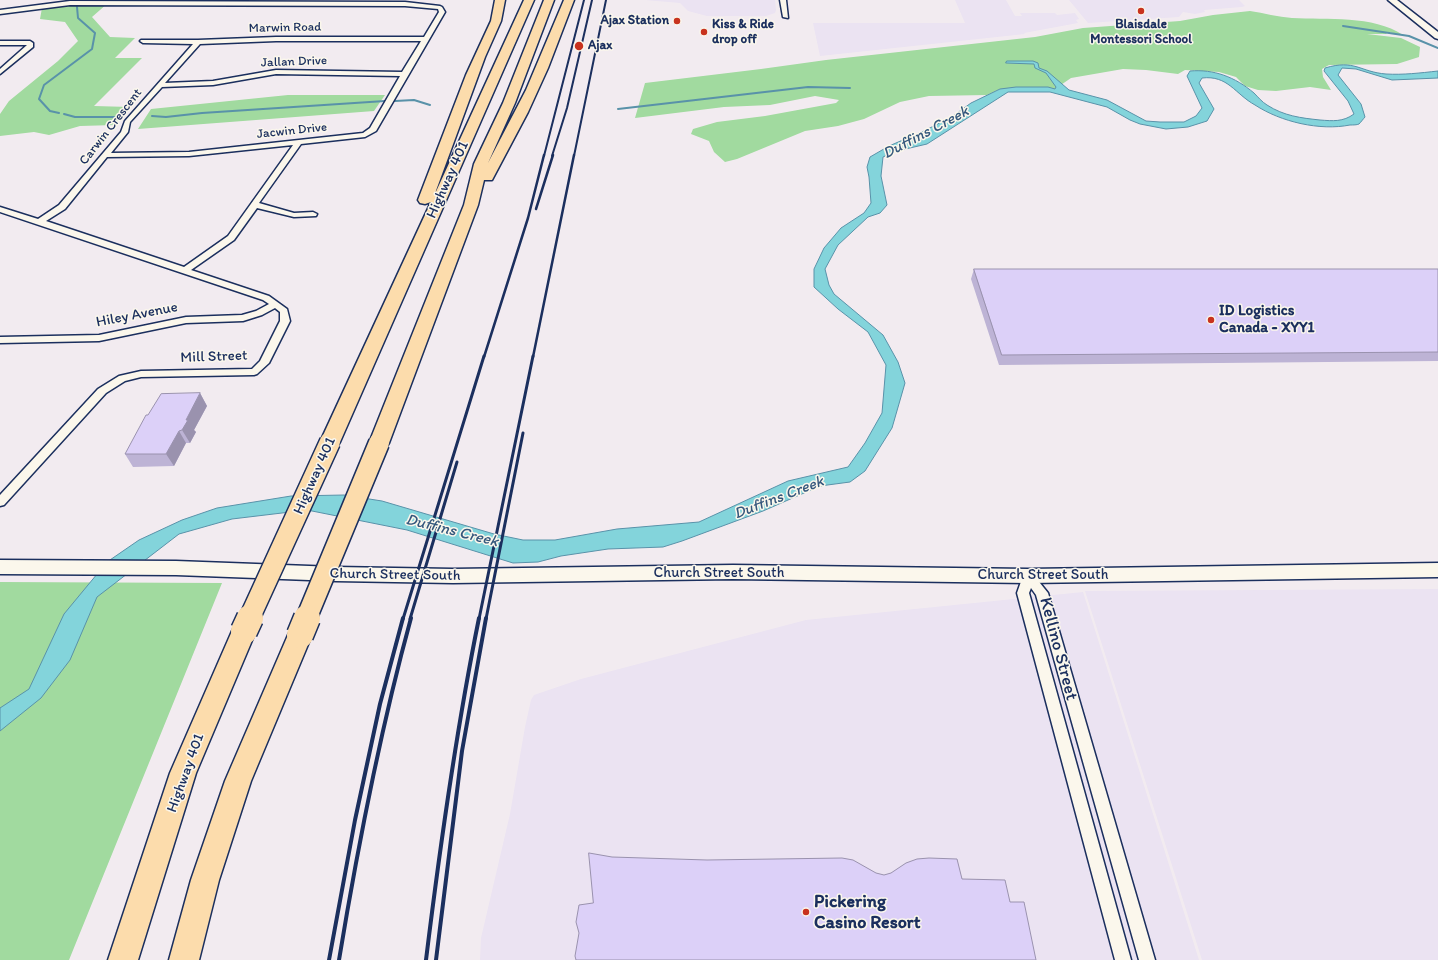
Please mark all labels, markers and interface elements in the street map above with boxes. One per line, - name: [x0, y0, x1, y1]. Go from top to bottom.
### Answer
- marker: Blaisdale Montessori School: [1136, 6, 1146, 16]
- place label: Ajax Station: [601, 13, 669, 29]
- marker: Ajax Station: [672, 16, 682, 26]
- place label: Kiss & Ride drop off: [712, 17, 774, 48]
- place label: Blaisdale Montessori School: [1090, 17, 1192, 48]
- street label: Marwin Road: [249, 20, 321, 36]
- marker: Kiss & Ride drop off: [699, 27, 709, 37]
- place label: Ajax: [588, 38, 612, 54]
- marker: Ajax: [573, 40, 585, 52]
- street label: Jallan Drive: [261, 53, 327, 71]
- street label: Carwin Crescent: [76, 86, 146, 168]
- water label: Duffins Creek: [880, 102, 972, 164]
- street label: Jacwin Drive: [256, 120, 328, 142]
- street label: Highway 401: [423, 139, 473, 221]
- street label: Hiley Avenue: [95, 298, 179, 332]
- place label: ID Logistics Canada - XYY1: [1219, 302, 1315, 337]
- marker: ID Logistics Canada - XYY1: [1206, 315, 1216, 325]
- street label: Mill Street: [180, 347, 248, 367]
- street label: Highway 401: [290, 435, 340, 517]
- water label: Duffins Creek: [731, 472, 827, 524]
- water label: Duffins Creek: [404, 510, 500, 552]
- street label: Church Street South: [654, 564, 784, 582]
- street label: Church Street South: [329, 565, 461, 585]
- street label: Church Street South: [978, 566, 1108, 584]
- street label: Kellino Street: [1034, 595, 1082, 703]
- street label: Highway 401: [163, 731, 209, 815]
- place label: Pickering Casino Resort: [814, 891, 920, 934]
- marker: Pickering Casino Resort: [801, 907, 811, 917]

